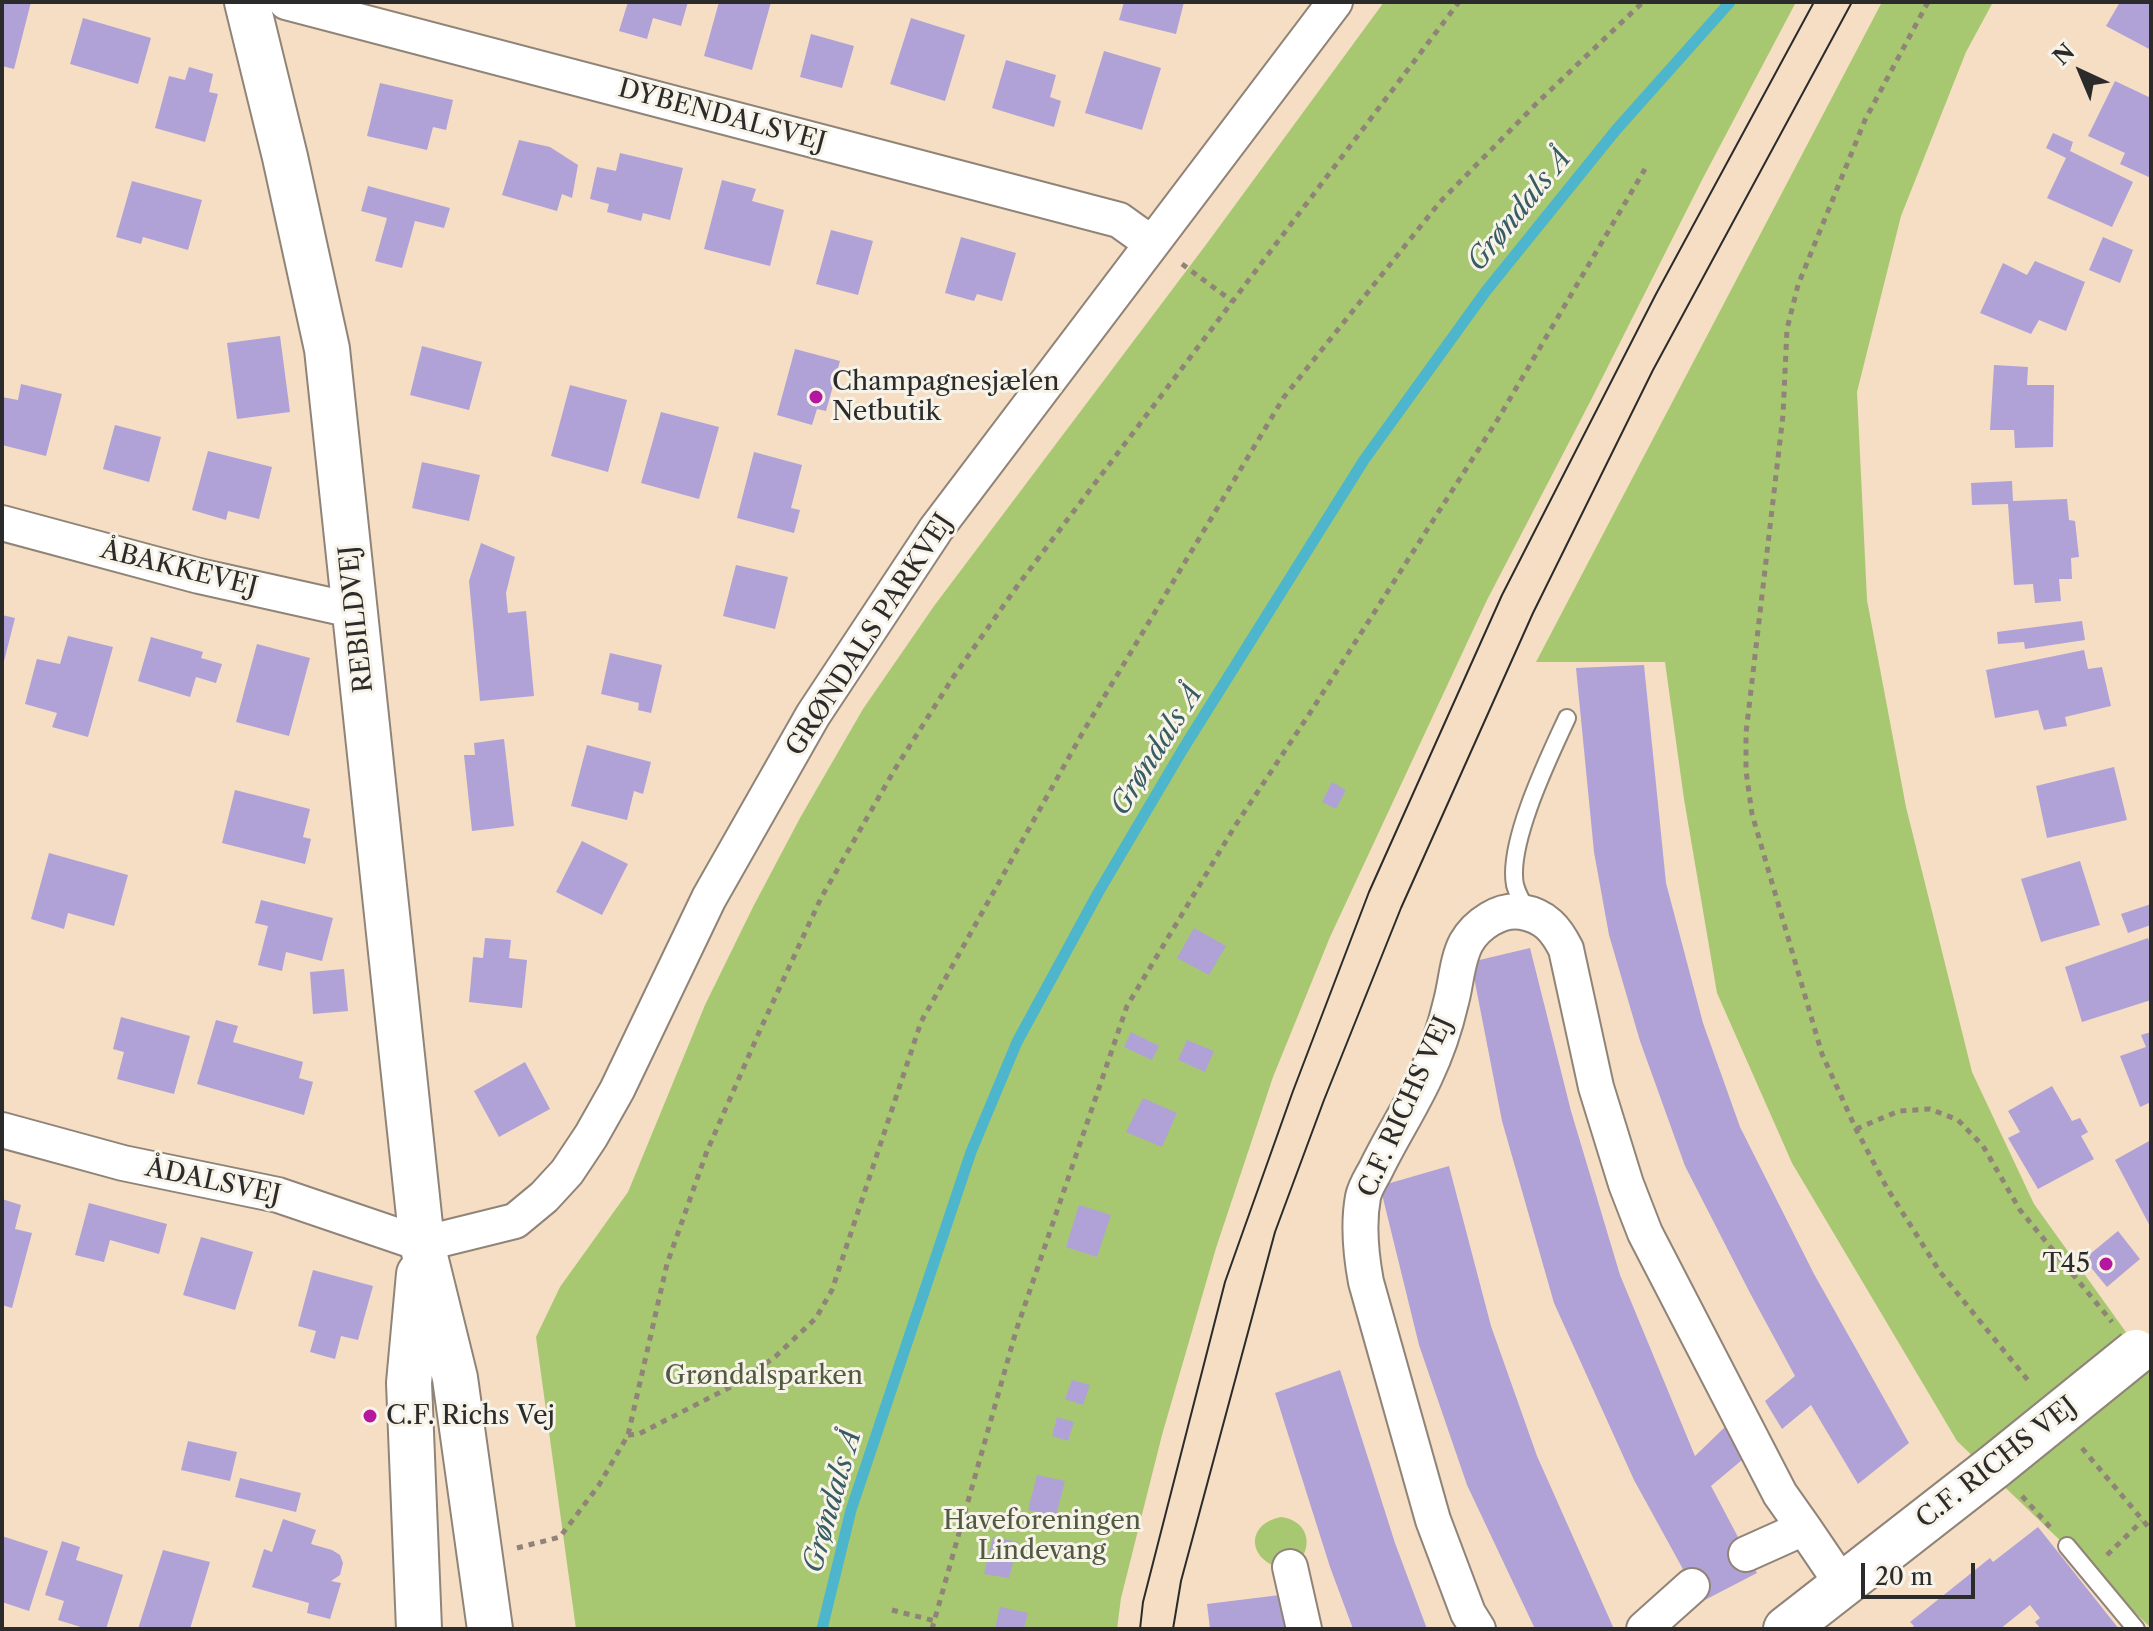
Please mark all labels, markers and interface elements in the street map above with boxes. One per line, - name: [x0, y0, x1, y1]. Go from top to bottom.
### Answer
- north arrow: [2041, 32, 2121, 112]
- text: N: [2048, 38, 2080, 71]
- street label: DYBENDALSVEJ: [615, 73, 829, 159]
- water label: Grøndals Å: [1460, 142, 1580, 278]
- place label: Champagnesjælen Netbutik: [832, 366, 1060, 428]
- marker: Champagnesjælen Netbutik: [807, 388, 825, 406]
- street label: GRØNDALS PARKVEJ: [780, 508, 960, 762]
- street label: ÅBAKKEVEJ: [97, 534, 261, 604]
- street label: REBILDVEJ: [334, 544, 380, 694]
- water label: Grøndals Å: [1104, 678, 1210, 822]
- street label: C.F. RICHS VEJ: [1352, 1012, 1460, 1202]
- street label: ÅDALSVEJ: [142, 1152, 284, 1212]
- place label: T45: [2042, 1248, 2090, 1280]
- marker: T45: [2097, 1255, 2115, 1273]
- park label: Grøndalsparken: [665, 1360, 863, 1392]
- street label: C.F. RICHS VEJ: [1911, 1391, 2083, 1535]
- place label: C.F. Richs Vej: [386, 1400, 555, 1432]
- marker: C.F. Richs Vej: [361, 1407, 379, 1425]
- water label: Grøndals Å: [796, 1425, 870, 1577]
- park label: Haveforeningen Lindevang: [943, 1505, 1141, 1566]
- scale bar: [1865, 1547, 1979, 1597]
- text: 20 m: [1875, 1562, 1933, 1591]

